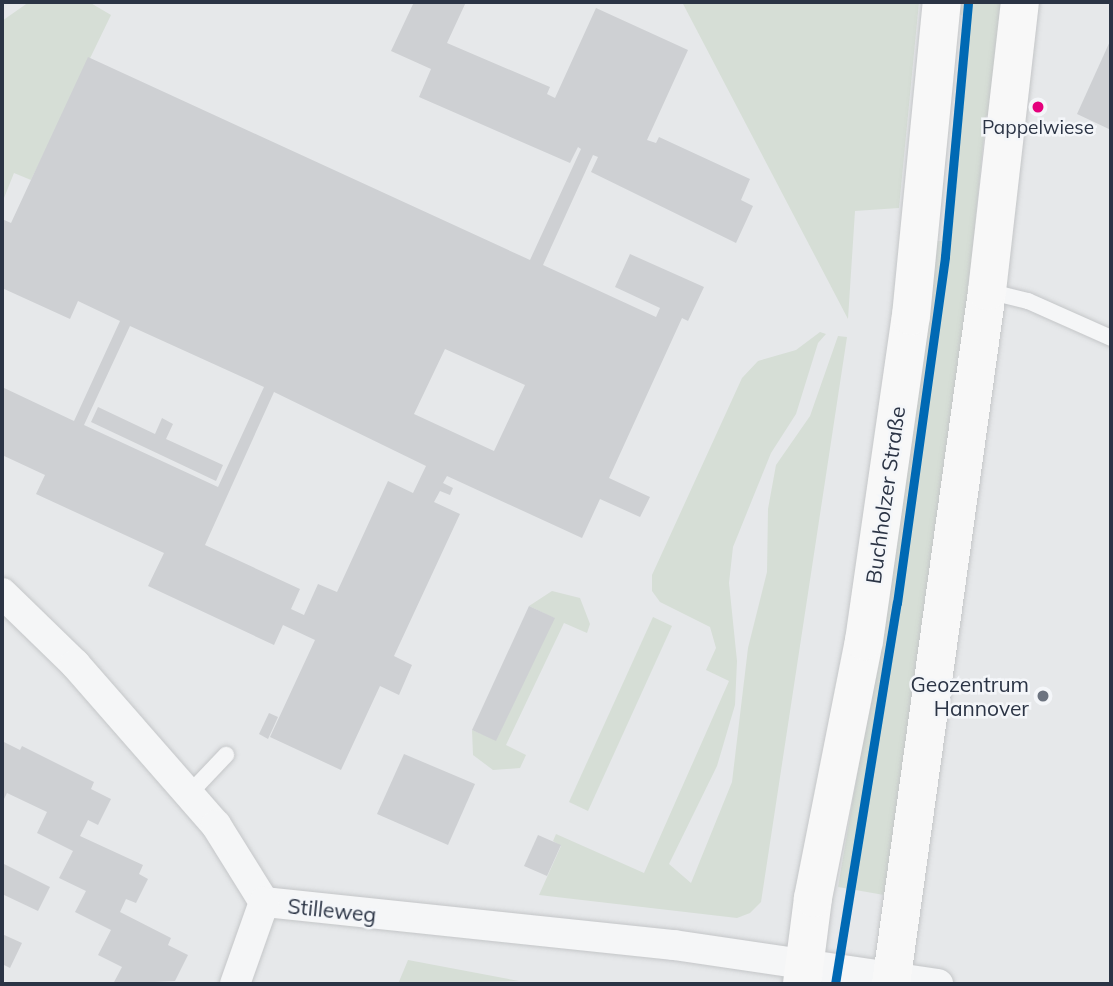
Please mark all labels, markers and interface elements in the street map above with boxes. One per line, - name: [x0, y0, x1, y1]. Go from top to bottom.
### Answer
- marker: Pappelwiese: [1031, 100, 1045, 114]
- place label: Pappelwiese: [982, 117, 1094, 139]
- street label: Buchholzer Straße: [860, 405, 910, 585]
- place label: Geozentrum Hannover: [910, 671, 1029, 721]
- marker: Geozentrum Hannover: [1035, 688, 1051, 704]
- street label: Stilleweg: [286, 893, 378, 927]

